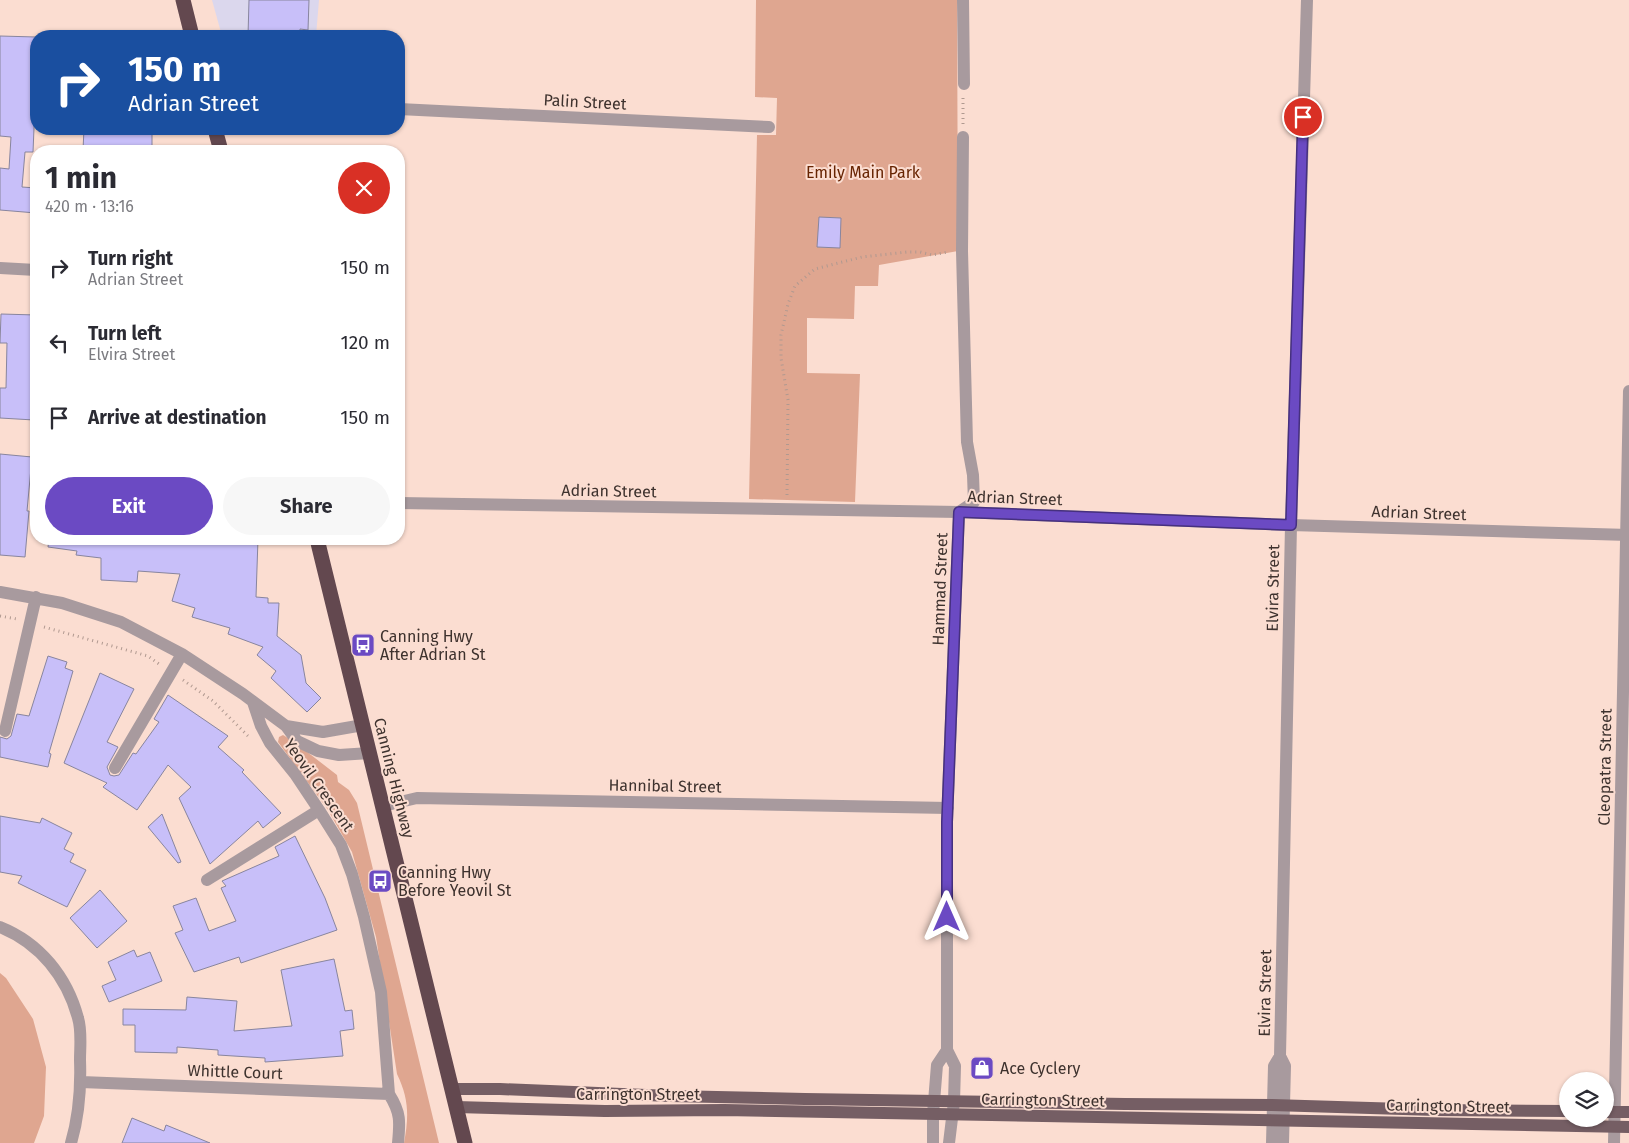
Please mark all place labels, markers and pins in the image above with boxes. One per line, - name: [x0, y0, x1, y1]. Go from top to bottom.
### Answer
- pin: [1282, 96, 1324, 138]
- place label: Canning Hwy After Adrian St: [380, 627, 486, 664]
- bus stop icon: Canning Hwy After Adrian St: [350, 632, 376, 658]
- place label: Canning Hwy Before Yeovil St: [398, 863, 512, 900]
- bus stop icon: Canning Hwy Before Yeovil St: [367, 868, 393, 894]
- shop icon: Ace Cyclery: [969, 1055, 995, 1081]
- place label: Ace Cyclery: [1000, 1059, 1081, 1078]

